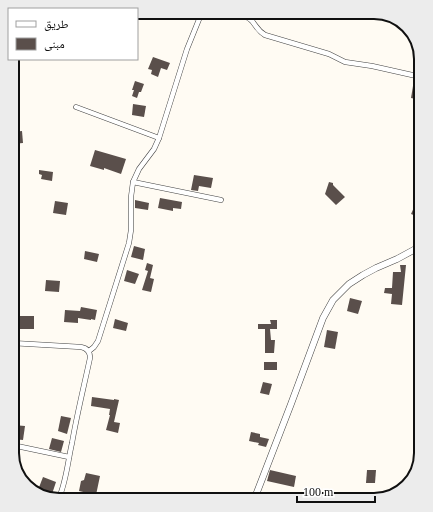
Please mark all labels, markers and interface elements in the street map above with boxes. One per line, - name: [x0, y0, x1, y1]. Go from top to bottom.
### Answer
- legend: [8, 8, 138, 60]
- text: طريق: [44, 17, 69, 31]
- text: مبنى: [44, 37, 65, 51]
- scale bar: [297, 478, 375, 504]
- text: 100 m: [303, 485, 334, 499]

